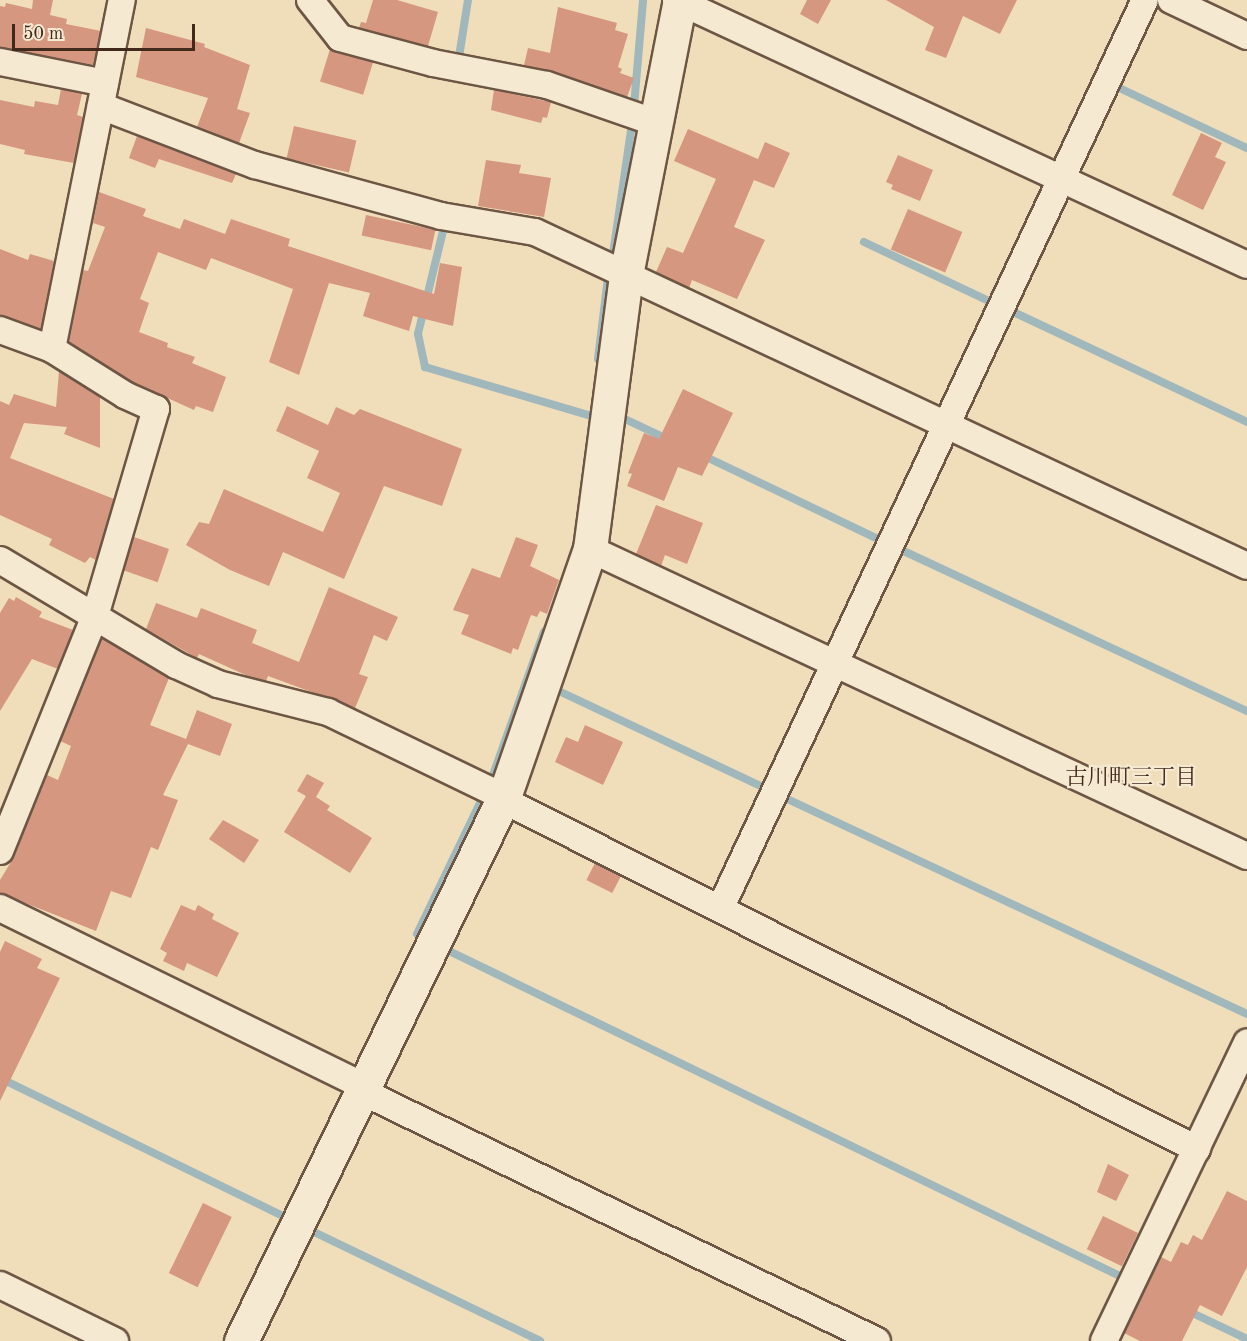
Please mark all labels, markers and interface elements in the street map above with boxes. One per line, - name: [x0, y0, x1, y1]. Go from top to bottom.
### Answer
- scale bar: [15, 12, 198, 50]
- text: 50 m: [23, 25, 63, 43]
- district label: 古川町三丁目: [1065, 766, 1197, 792]

